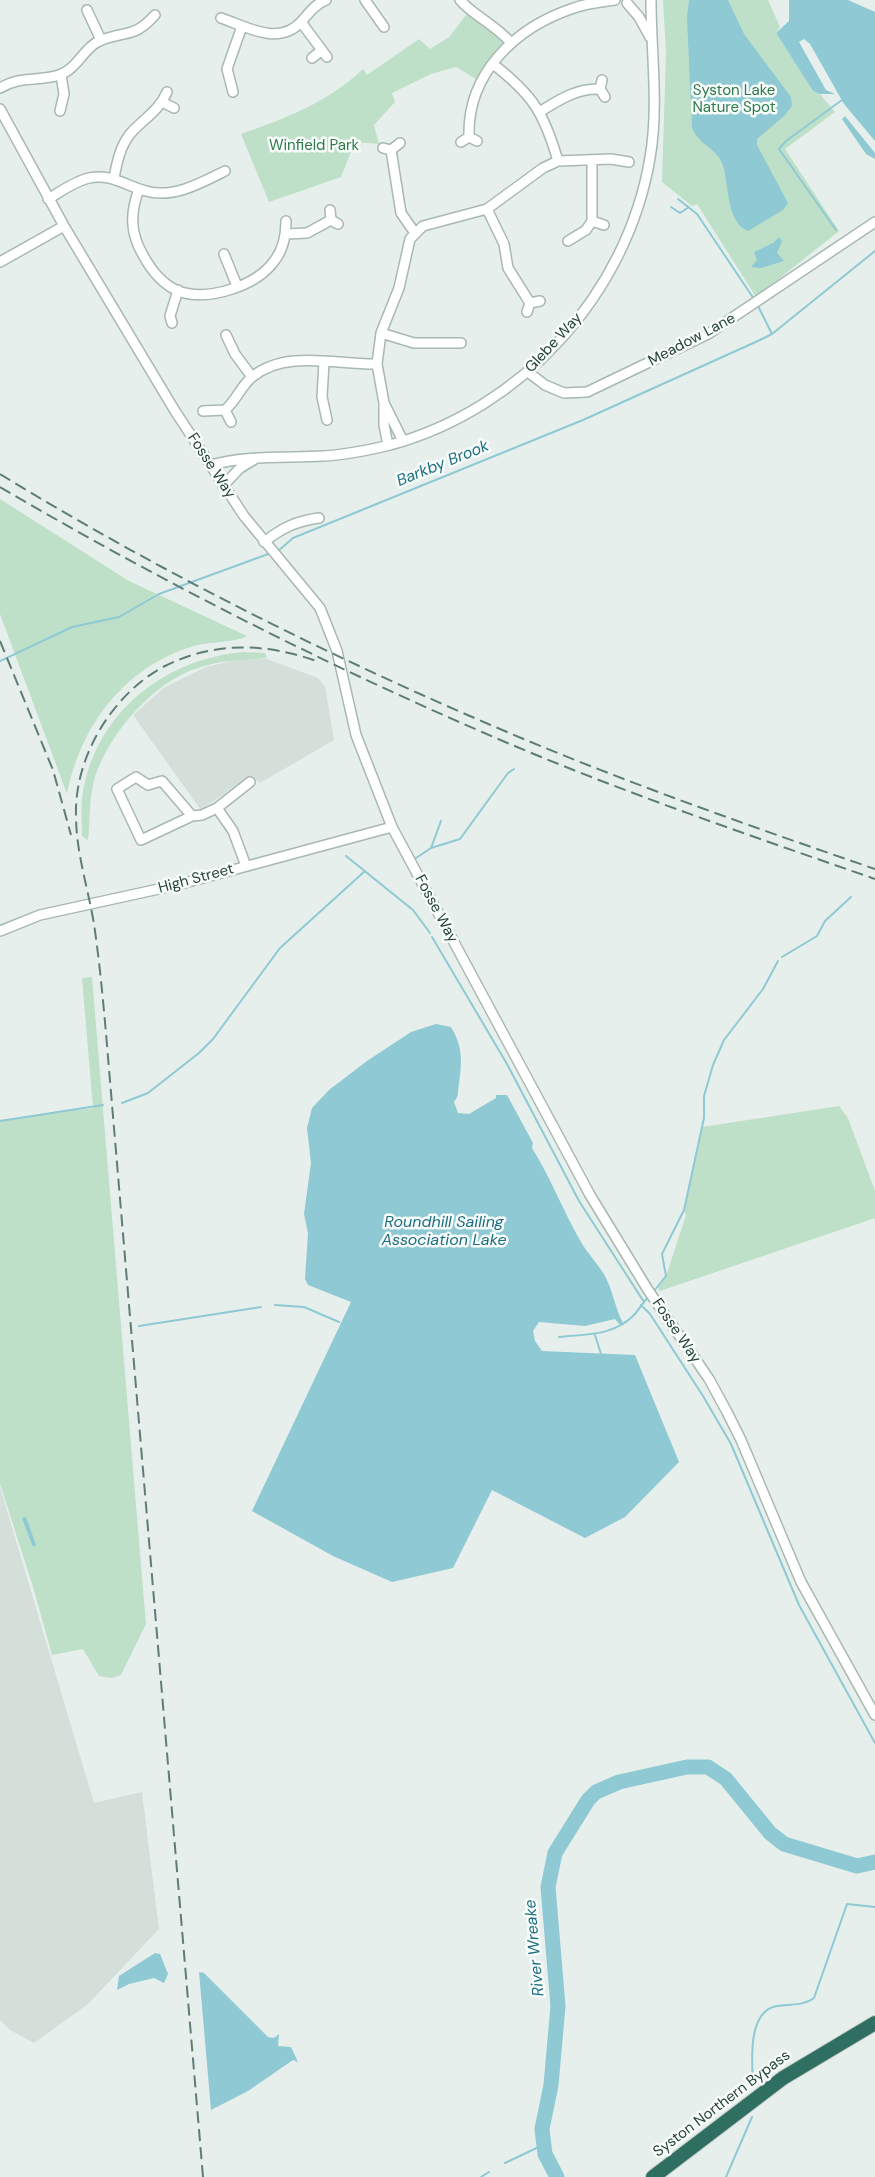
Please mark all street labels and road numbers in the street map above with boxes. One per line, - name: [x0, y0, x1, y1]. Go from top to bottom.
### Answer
- street label: Glebe Way: [522, 309, 586, 377]
- street label: Meadow Lane: [645, 310, 739, 370]
- street label: Fosse Way: [183, 430, 239, 502]
- street label: High Street: [156, 860, 236, 898]
- street label: Fosse Way: [411, 872, 461, 946]
- street label: Fosse Way: [648, 1295, 704, 1367]
- street label: Syston Northern Bypass: [650, 2047, 794, 2161]

